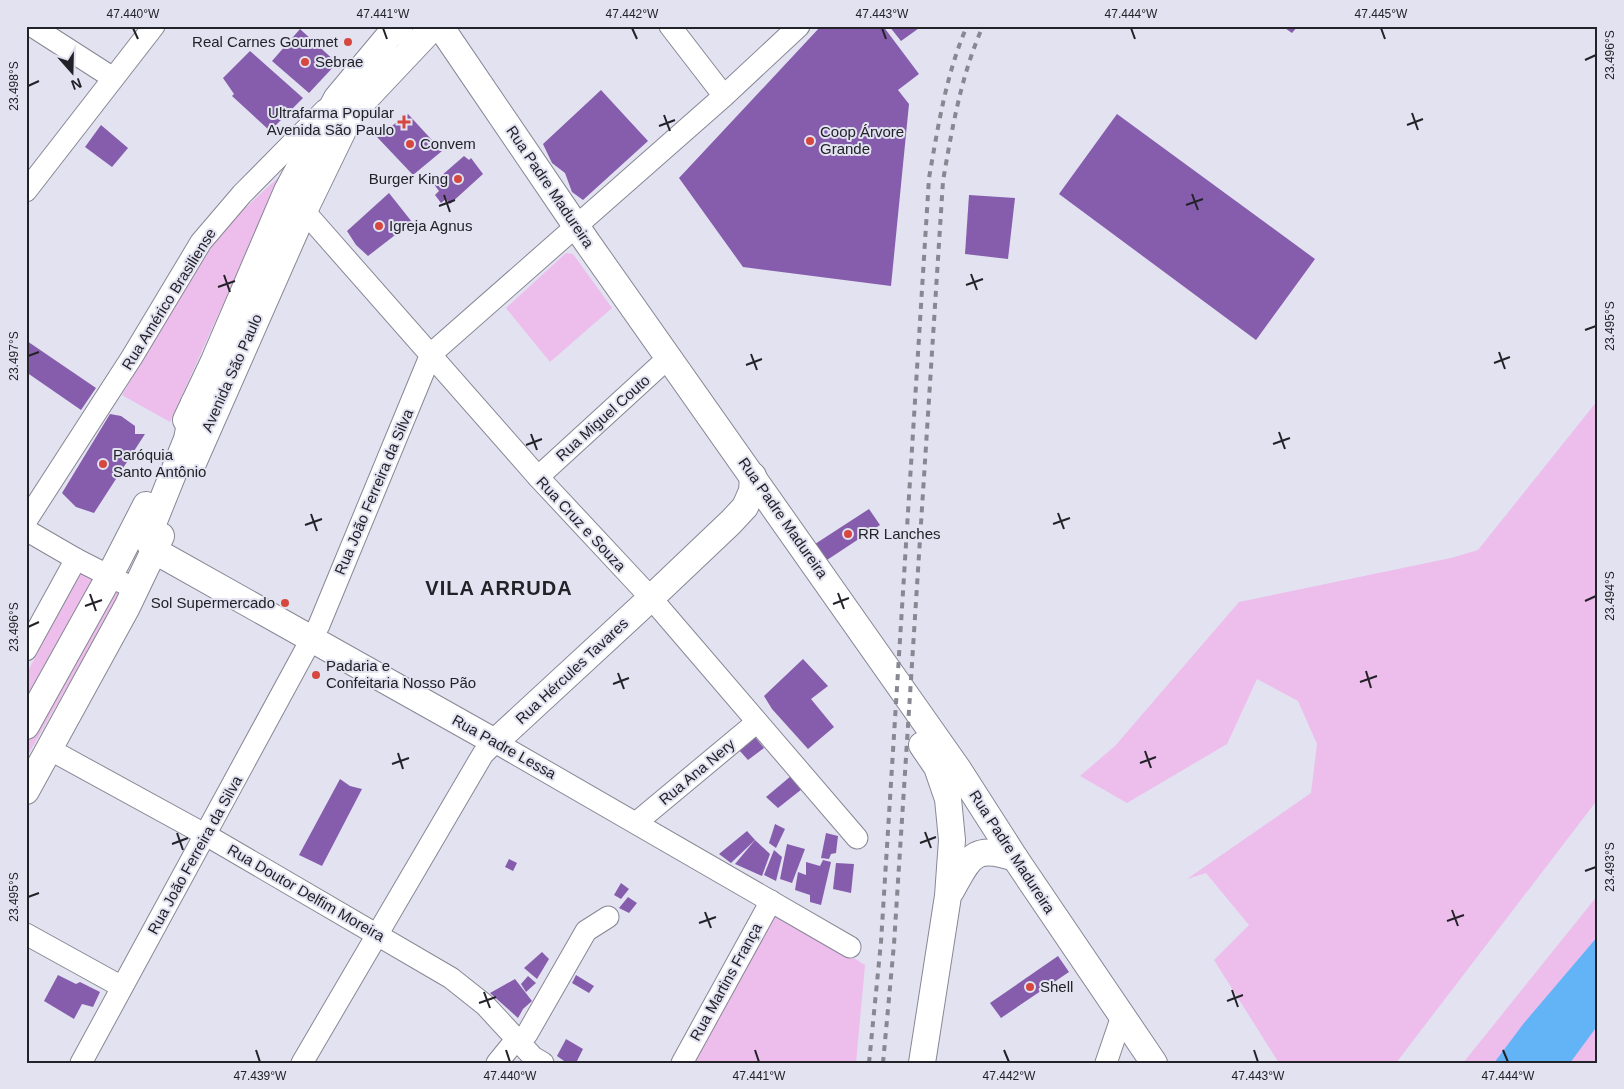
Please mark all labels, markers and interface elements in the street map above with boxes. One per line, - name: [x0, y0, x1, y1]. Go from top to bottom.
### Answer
- text: 47.440°W: [107, 7, 160, 21]
- text: 47.441°W: [357, 7, 410, 21]
- text: 47.442°W: [606, 7, 659, 21]
- text: 47.443°W: [856, 7, 909, 21]
- text: 47.444°W: [1105, 7, 1158, 21]
- text: 47.445°W: [1355, 7, 1408, 21]
- text: 23.496°S: [1603, 30, 1617, 80]
- place label: Real Carnes Gourmet: [192, 33, 339, 50]
- marker: Real Carnes Gourmet: [342, 36, 354, 48]
- north arrow: [48, 48, 98, 98]
- place label: Sebrae: [315, 53, 363, 70]
- marker: Sebrae: [299, 56, 311, 68]
- text: 23.498°S: [7, 61, 21, 111]
- text: N: [69, 75, 84, 93]
- place label: Ultrafarma Popular Avenida São Paulo: [267, 104, 394, 138]
- marker: Ultrafarma Popular Avenida São Paulo: [398, 116, 410, 128]
- street label: Rua Padre Madureira: [503, 123, 598, 251]
- place label: Coop Árvore Grande: [820, 123, 904, 157]
- place label: Convem: [420, 135, 476, 152]
- marker: Coop Árvore Grande: [804, 135, 816, 147]
- marker: Convem: [404, 138, 416, 150]
- place label: Burger King: [369, 170, 448, 187]
- marker: Burger King: [452, 173, 464, 185]
- place label: Igreja Agnus: [389, 217, 472, 234]
- marker: Igreja Agnus: [373, 220, 385, 232]
- street label: Rua Américo Brasiliense: [118, 225, 219, 373]
- text: 23.495°S: [1603, 301, 1617, 351]
- street label: Avenida São Paulo: [198, 311, 265, 434]
- text: 23.497°S: [7, 331, 21, 381]
- street label: Rua Miguel Couto: [552, 371, 653, 464]
- street label: Rua João Ferreira da Silva: [331, 406, 416, 577]
- place label: Paróquia Santo Antônio: [113, 446, 206, 480]
- street label: Rua Padre Madureira: [735, 454, 832, 582]
- marker: Paróquia Santo Antônio: [97, 458, 109, 470]
- street label: Rua Cruz e Souza: [533, 473, 630, 575]
- place label: RR Lanches: [858, 525, 941, 542]
- marker: RR Lanches: [842, 528, 854, 540]
- text: 23.494°S: [1603, 571, 1617, 621]
- district label: VILA ARRUDA: [425, 577, 573, 599]
- place label: Sol Supermercado: [151, 594, 275, 611]
- marker: Sol Supermercado: [279, 597, 291, 609]
- text: 23.496°S: [7, 602, 21, 652]
- street label: Rua Hércules Tavares: [512, 614, 631, 727]
- place label: Padaria e Confeitaria Nosso Pão: [326, 657, 476, 691]
- marker: Padaria e Confeitaria Nosso Pão: [310, 669, 322, 681]
- street label: Rua Padre Lessa: [449, 711, 560, 782]
- street label: Rua Ana Nery: [655, 735, 738, 808]
- street label: Rua João Ferreira da Silva: [144, 772, 246, 937]
- street label: Rua Padre Madureira: [966, 787, 1059, 917]
- street label: Rua Doutor Delfim Moreira: [225, 841, 388, 945]
- text: 23.493°S: [1603, 842, 1617, 892]
- text: 23.495°S: [7, 872, 21, 922]
- street label: Rua Martins França: [686, 919, 765, 1043]
- place label: Shell: [1040, 978, 1073, 995]
- marker: Shell: [1024, 981, 1036, 993]
- text: 47.439°W: [234, 1069, 287, 1083]
- text: 47.440°W: [484, 1069, 537, 1083]
- text: 47.441°W: [733, 1069, 786, 1083]
- text: 47.442°W: [983, 1069, 1036, 1083]
- text: 47.443°W: [1232, 1069, 1285, 1083]
- text: 47.444°W: [1482, 1069, 1535, 1083]

